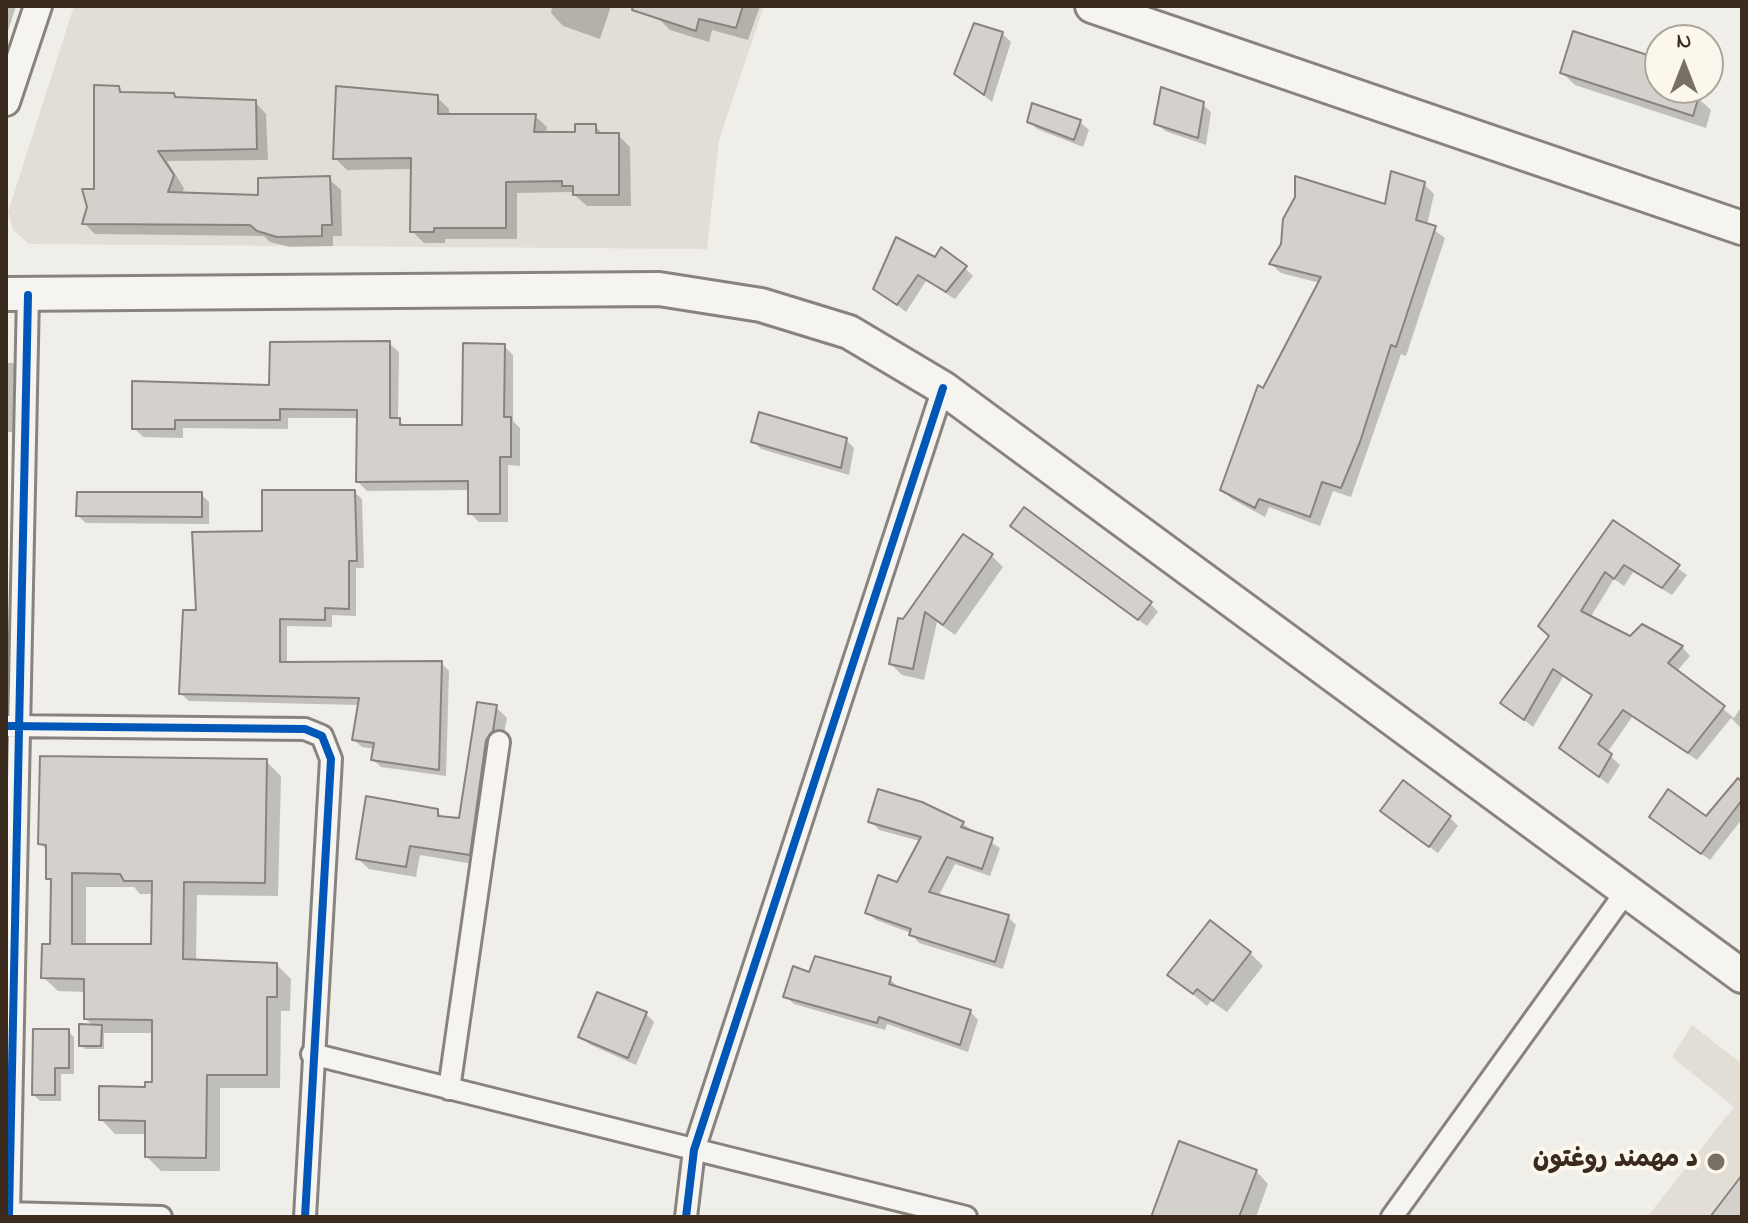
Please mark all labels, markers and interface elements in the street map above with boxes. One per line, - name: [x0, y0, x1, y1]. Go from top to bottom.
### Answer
- north arrow: [1644, 24, 1724, 104]
- text: N: [1677, 26, 1691, 58]
- place label: د مهمند روغتون: [1533, 1146, 1698, 1178]
- marker: د مهمند روغتون: [1705, 1151, 1727, 1173]

